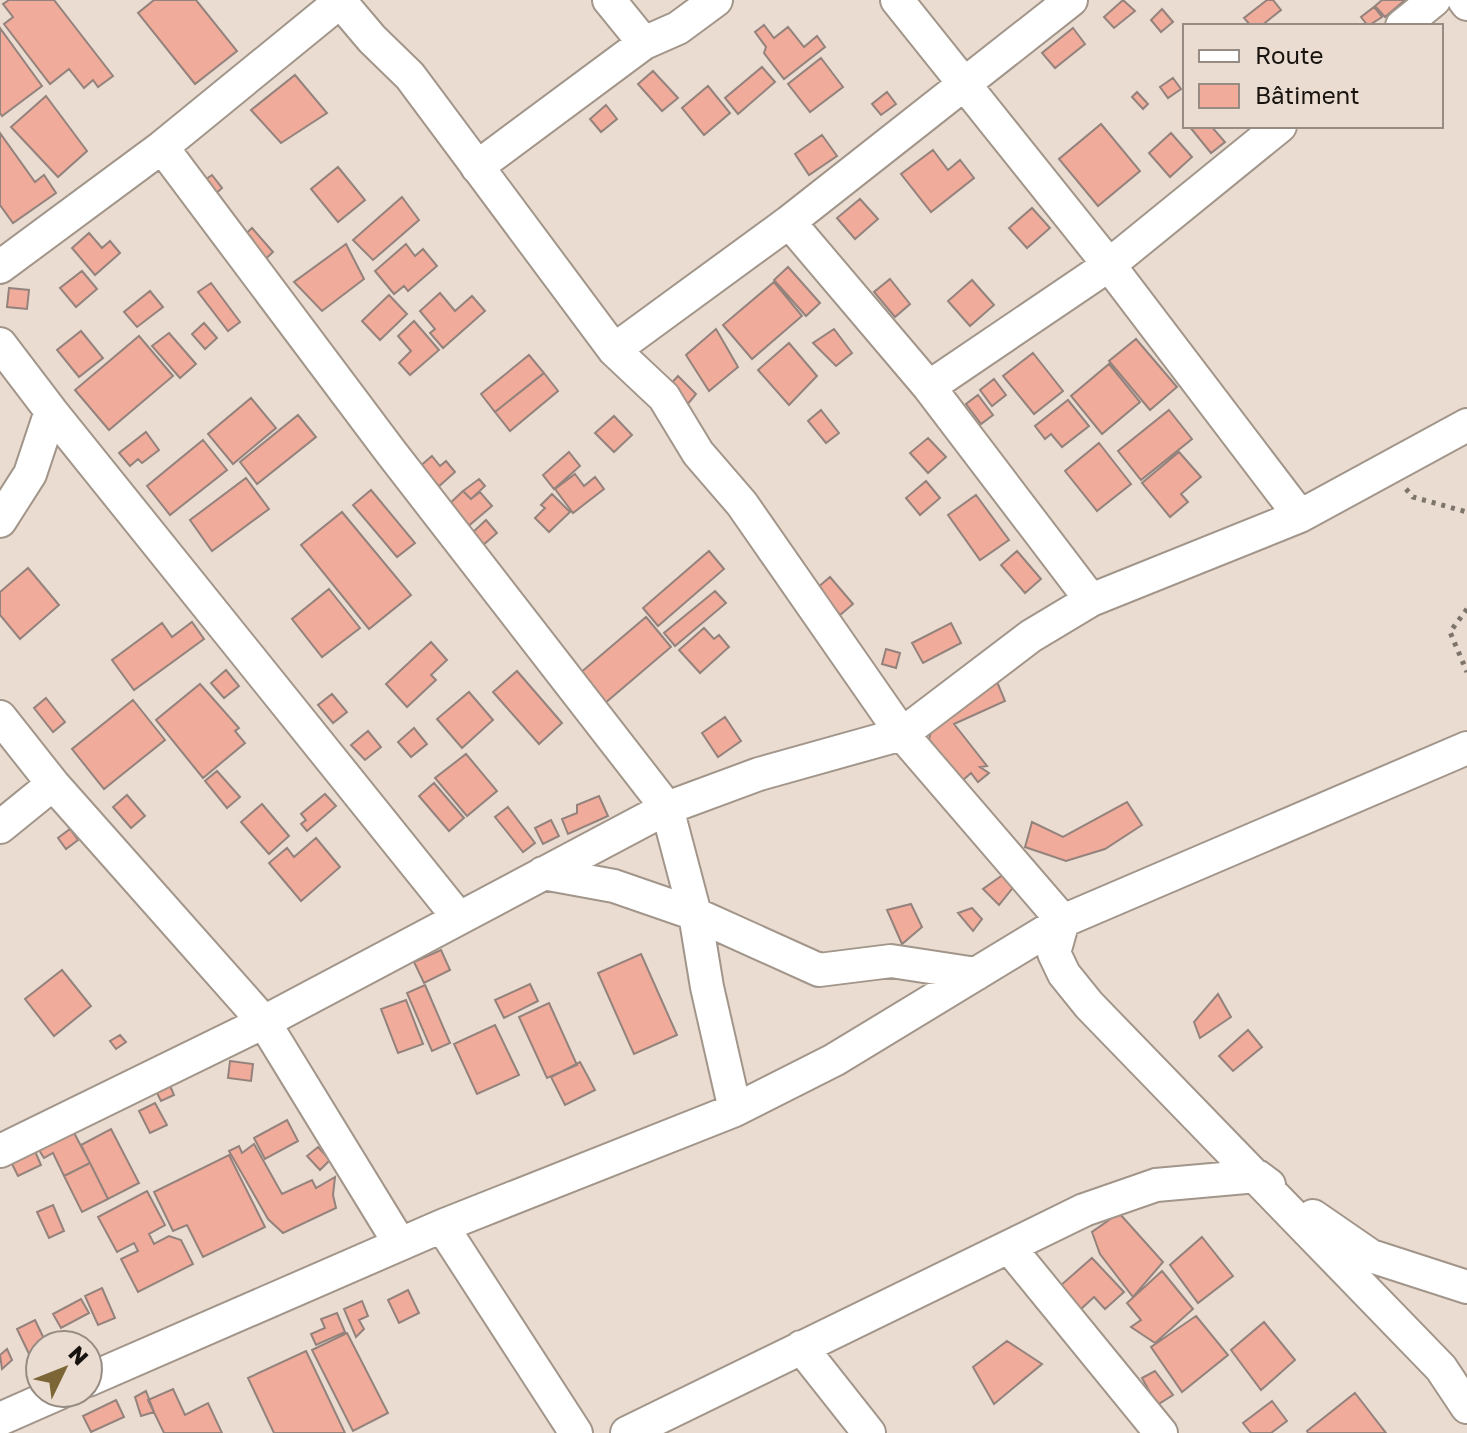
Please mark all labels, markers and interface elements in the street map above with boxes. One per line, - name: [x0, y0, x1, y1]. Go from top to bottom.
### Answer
- legend: [1183, 24, 1443, 128]
- text: Route: [1255, 40, 1324, 69]
- text: Bâtiment: [1255, 80, 1360, 109]
- north arrow: [24, 1329, 104, 1409]
- text: N: [63, 1340, 95, 1370]

